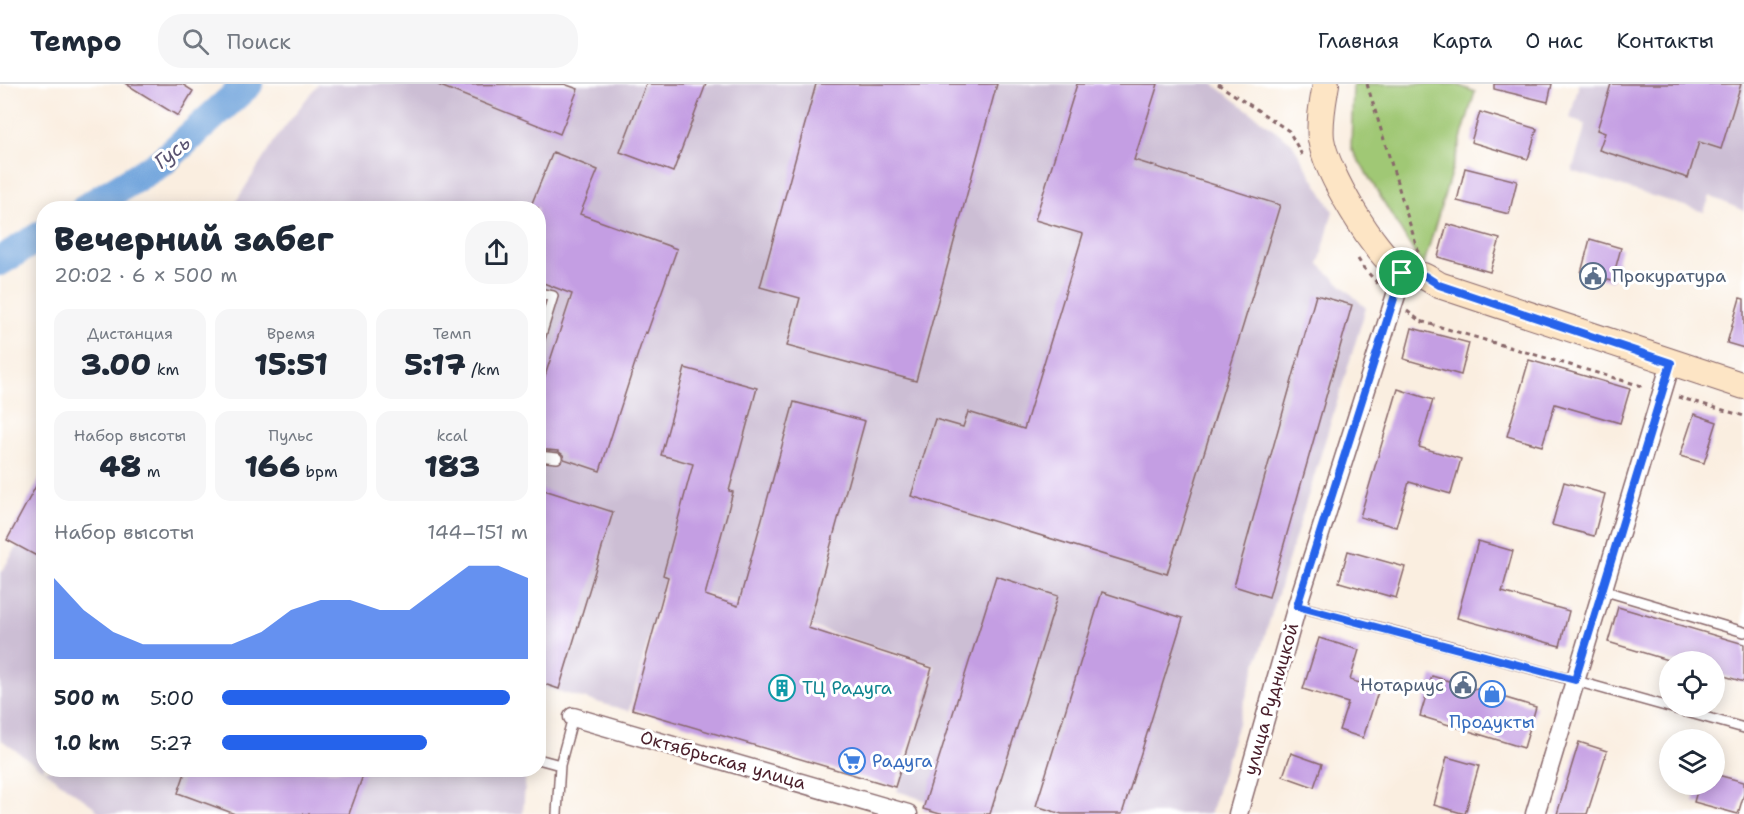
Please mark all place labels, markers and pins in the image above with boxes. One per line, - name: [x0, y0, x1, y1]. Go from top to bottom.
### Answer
- pin: [1376, 247, 1427, 298]
- public building icon: Прокуратура: [1578, 261, 1608, 291]
- place label: Прокуратура: [1612, 264, 1726, 288]
- public building icon: Нотариус: [1448, 670, 1478, 700]
- building icon: ТЦ Радуга: [767, 673, 797, 703]
- place label: Нотариус: [1360, 673, 1444, 697]
- place label: ТЦ Радуга: [802, 676, 892, 700]
- shop icon: Продукты: [1477, 679, 1507, 709]
- place label: Продукты: [1449, 710, 1535, 734]
- supermarket icon: Радуга: [837, 746, 867, 776]
- place label: Радуга: [872, 749, 932, 773]

